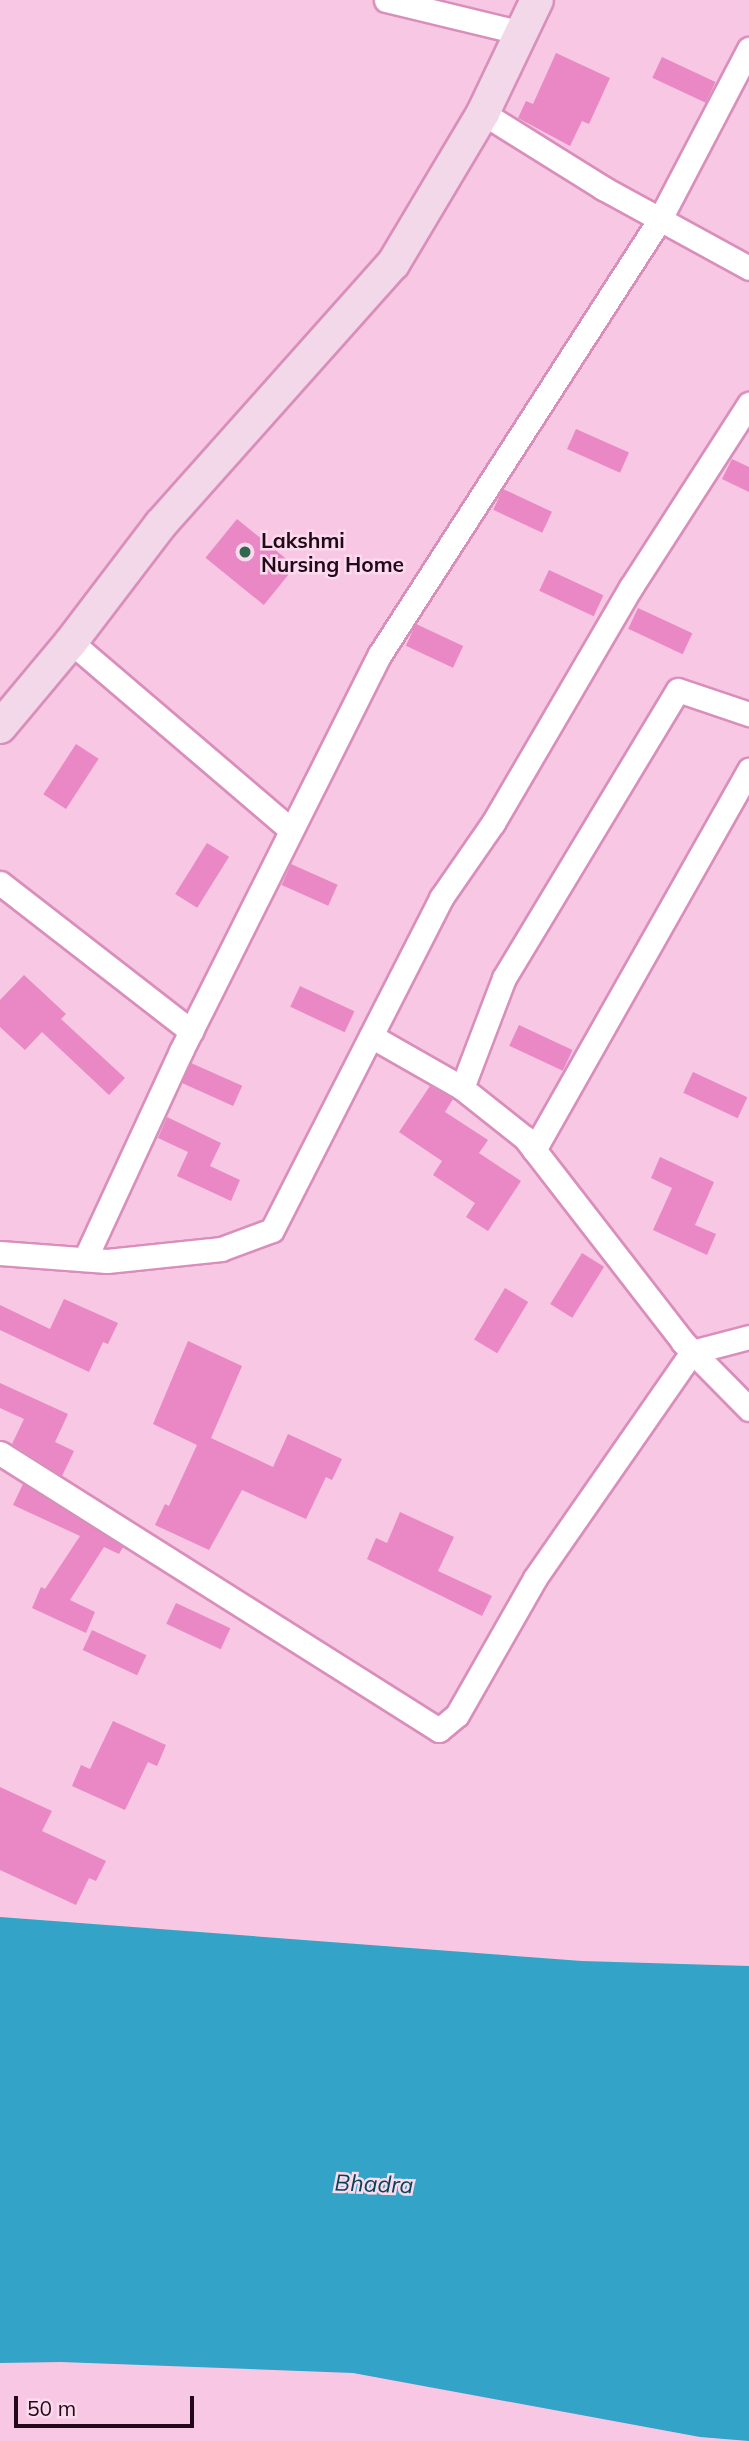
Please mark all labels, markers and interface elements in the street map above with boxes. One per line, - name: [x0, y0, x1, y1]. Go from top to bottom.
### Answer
- place label: Lakshmi Nursing Home: [261, 527, 404, 577]
- marker: Lakshmi Nursing Home: [235, 542, 255, 562]
- water label: Bhadra: [334, 2169, 414, 2199]
- scale bar: [18, 2382, 198, 2426]
- text: 50 m: [27, 2395, 76, 2421]

